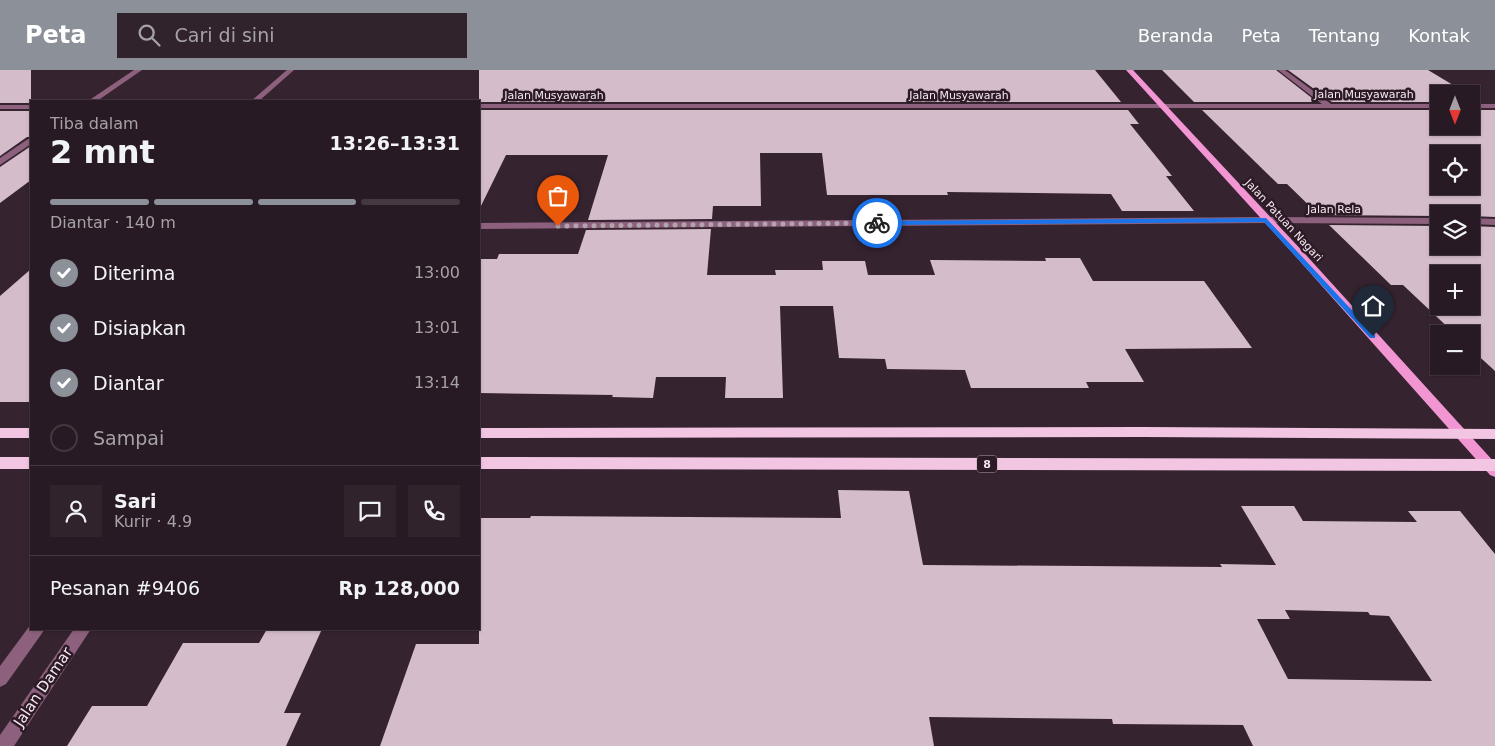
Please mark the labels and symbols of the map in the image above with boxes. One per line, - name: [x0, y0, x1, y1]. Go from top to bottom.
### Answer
- north arrow: [1430, 85, 1480, 135]
- street label: Jalan Musyawarah: [1313, 88, 1414, 101]
- street label: Jalan Musyawarah: [503, 89, 604, 102]
- street label: Jalan Musyawarah: [908, 89, 1009, 102]
- pin: [537, 175, 579, 226]
- street label: Jalan Patuan Nagari: [1241, 176, 1325, 264]
- courier: [852, 198, 902, 248]
- street label: Jalan Rela: [1306, 203, 1361, 216]
- pin: [1352, 285, 1394, 336]
- road number: 8: [977, 456, 997, 472]
- street label: Jalan Damar: [9, 643, 77, 731]

